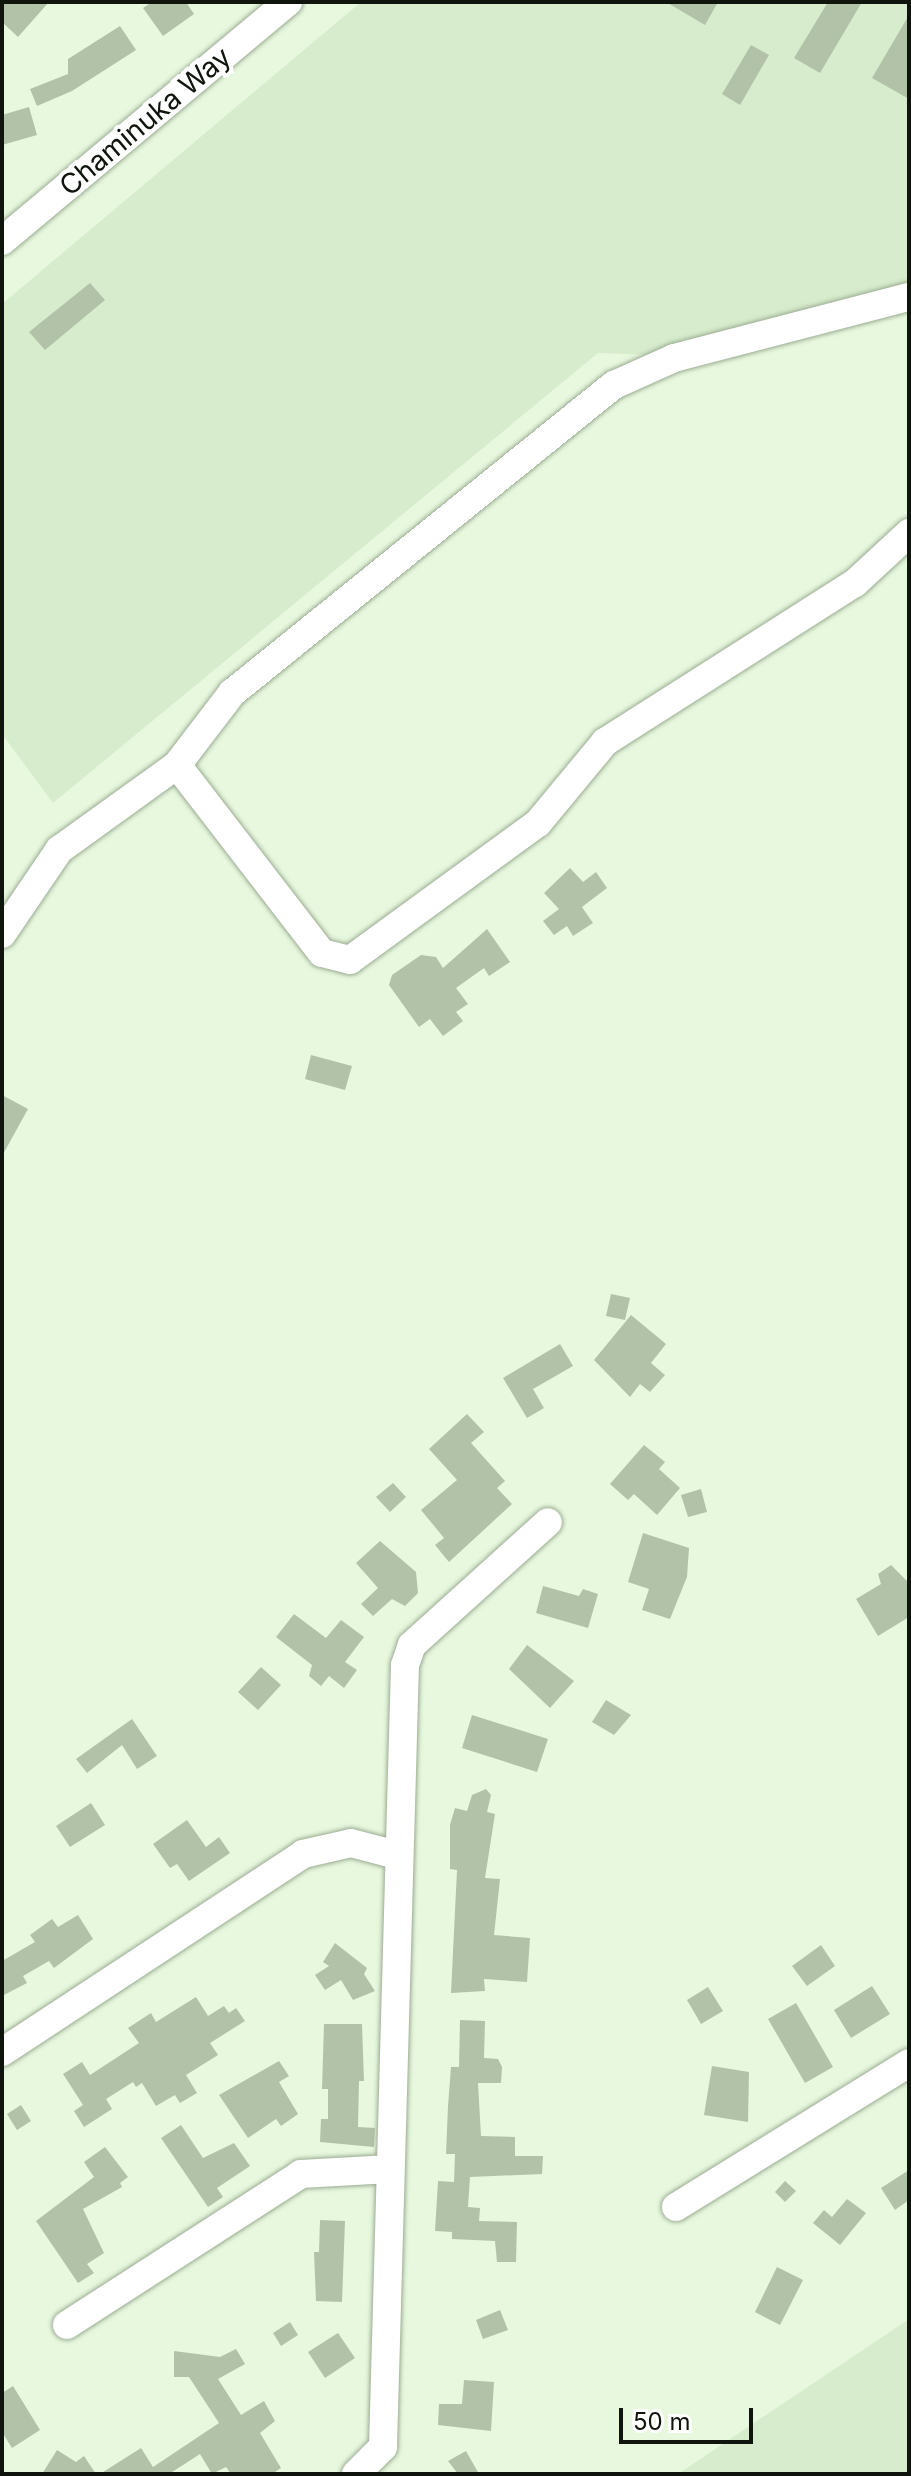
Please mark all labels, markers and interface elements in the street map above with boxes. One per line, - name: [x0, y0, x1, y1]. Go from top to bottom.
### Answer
- street label: Chaminuka Way: [52, 40, 238, 202]
- scale bar: [623, 2392, 757, 2442]
- text: 50 m: [633, 2407, 691, 2436]

